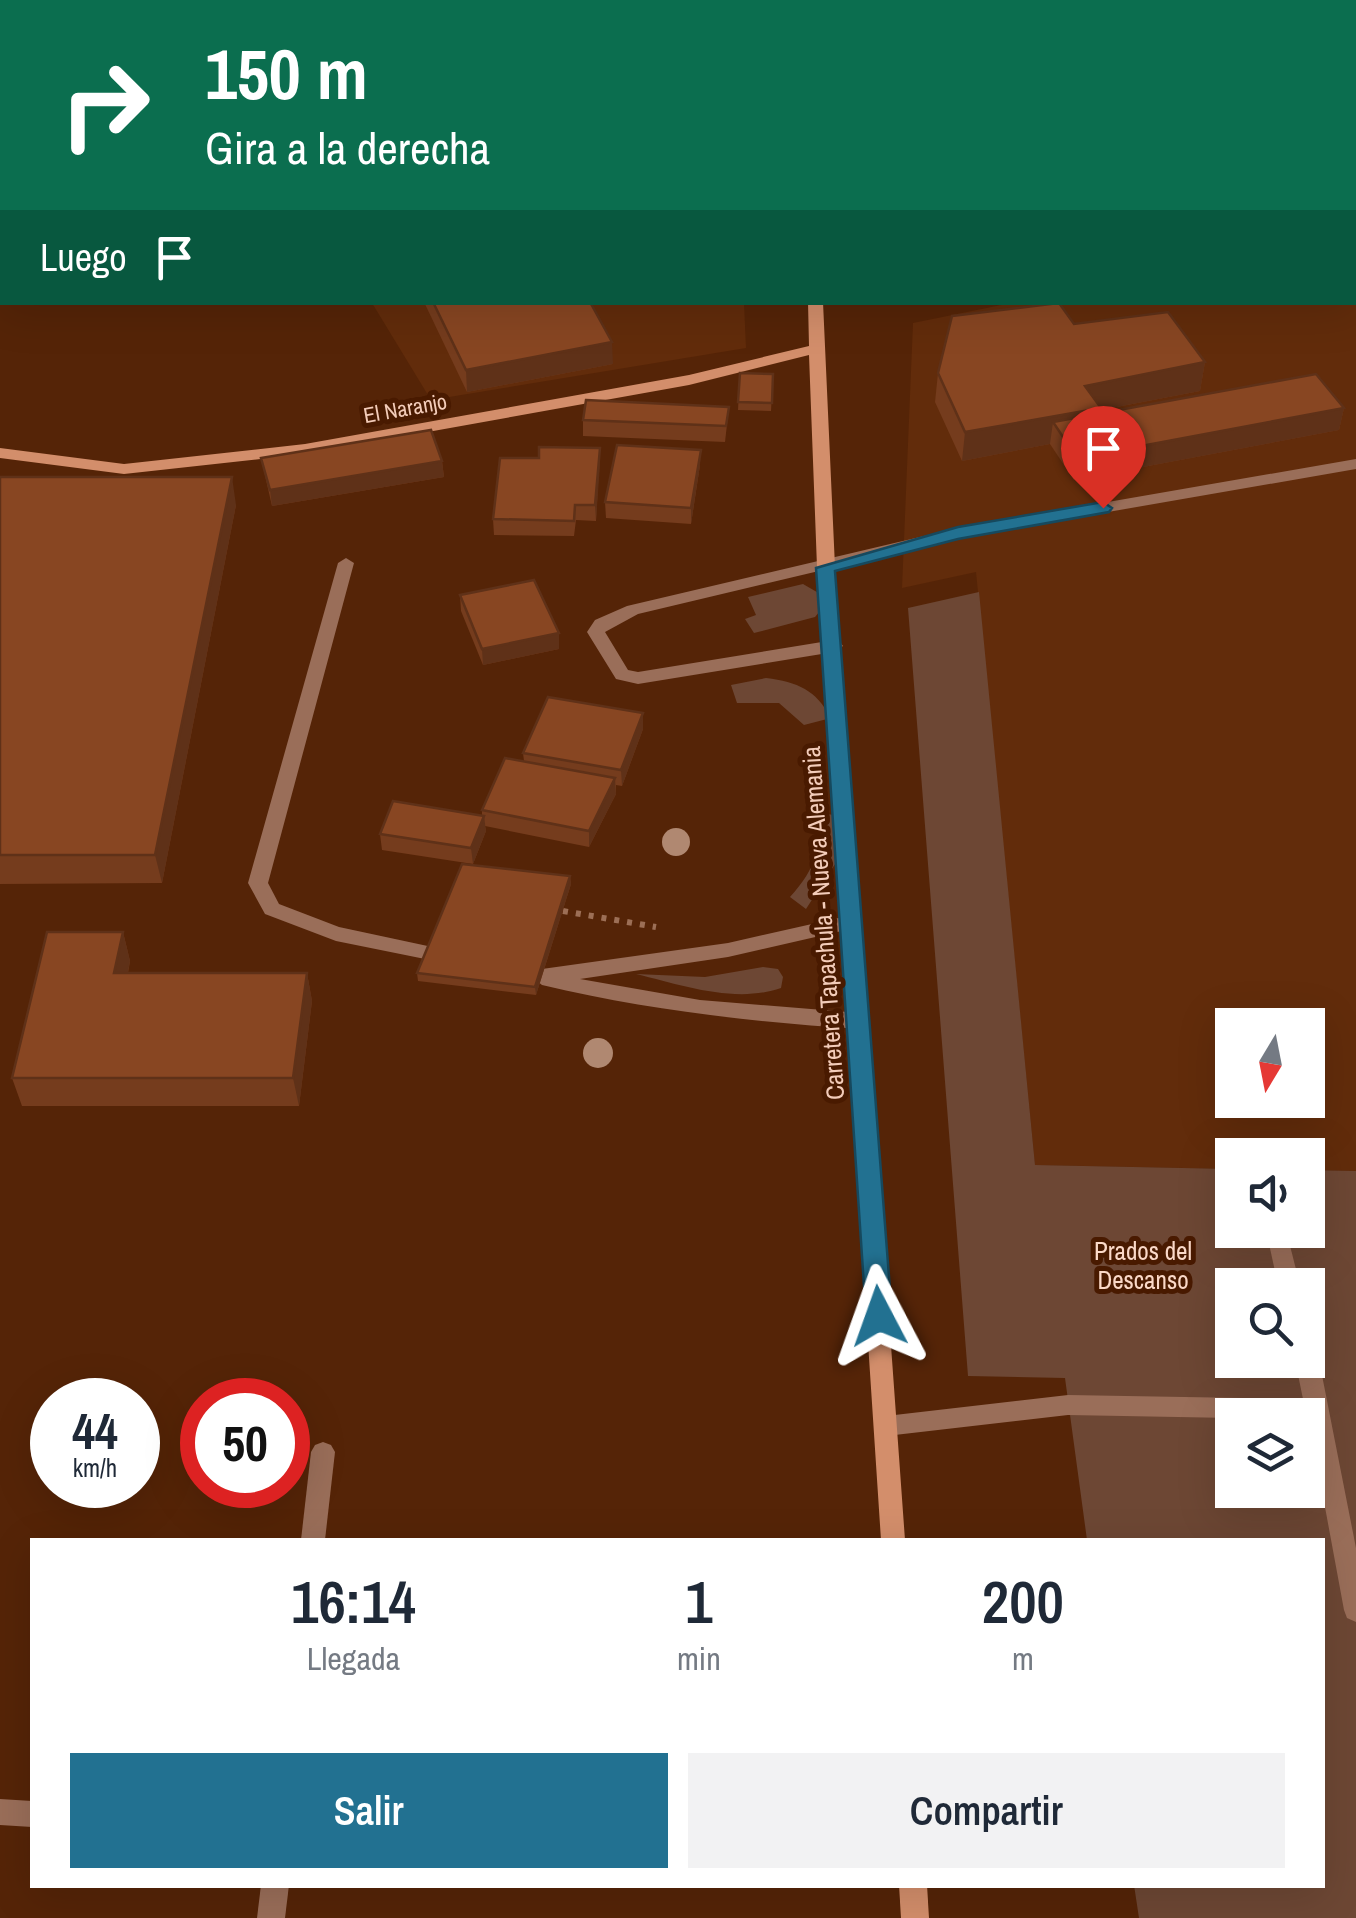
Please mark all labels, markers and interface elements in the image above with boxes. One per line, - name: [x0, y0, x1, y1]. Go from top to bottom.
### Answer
- text: 150 m: [205, 27, 368, 121]
- icon: right: [40, 40, 170, 170]
- text: Gira a la derecha: [205, 117, 490, 178]
- icon: arrive: [147, 230, 202, 285]
- text: Luego: [40, 232, 127, 283]
- street label: El Naranjo: [361, 386, 449, 430]
- pin: [1061, 406, 1146, 509]
- icon: arrive: [1076, 421, 1131, 476]
- street label: Carretera Tapachula - Nueva Alemania: [794, 744, 852, 1101]
- north arrow: [1215, 1008, 1325, 1118]
- map controls: [1215, 1008, 1325, 1508]
- button: sound: [1215, 1138, 1325, 1248]
- park label: Prados del Descanso: [1094, 1234, 1192, 1297]
- position arrow: [827, 1264, 931, 1368]
- button: search: [1215, 1268, 1325, 1378]
- speed limit sign: 50: [180, 1378, 310, 1508]
- text: 44: [72, 1397, 118, 1465]
- button: layers: [1215, 1398, 1325, 1508]
- text: km/h: [73, 1451, 117, 1485]
- text: 16:14: [291, 1561, 416, 1642]
- text: 1: [685, 1561, 713, 1642]
- text: 200: [982, 1561, 1064, 1642]
- text: Llegada: [307, 1637, 400, 1680]
- text: min: [677, 1637, 721, 1680]
- text: m: [1012, 1637, 1034, 1680]
- button: Salir: [70, 1753, 668, 1868]
- button: Compartir: [688, 1753, 1285, 1868]

